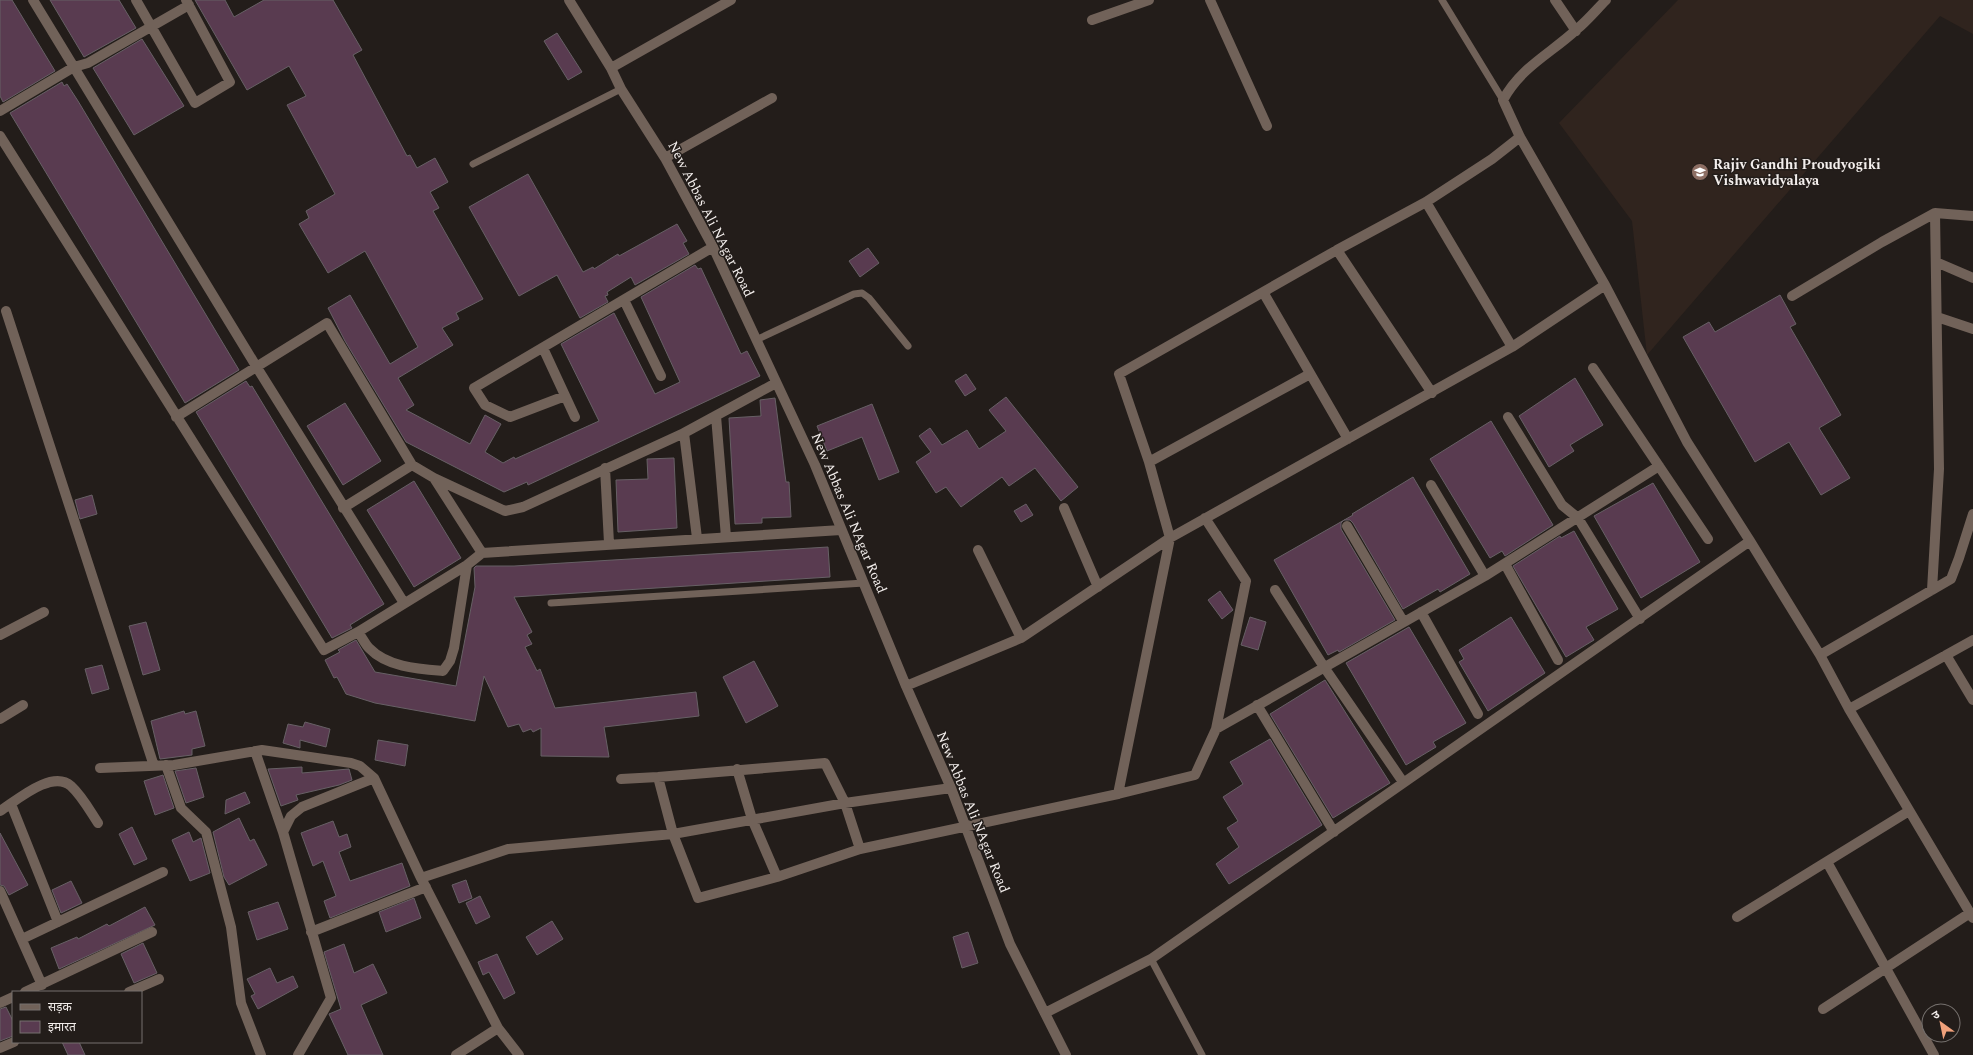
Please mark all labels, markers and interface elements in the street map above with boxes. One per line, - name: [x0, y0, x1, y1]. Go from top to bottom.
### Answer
- street label: New Abbas Ali NAgar Road: [662, 137, 760, 301]
- place label: Rajiv Gandhi Proudyogiki Vishwavidyalaya: [1713, 154, 1881, 191]
- school or university icon: Rajiv Gandhi Proudyogiki Vishwavidyalaya: [1690, 162, 1710, 182]
- street label: New Abbas Ali NAgar Road: [806, 429, 892, 597]
- street label: New Abbas Ali NAgar Road: [931, 728, 1015, 896]
- legend: [12, 991, 142, 1043]
- text: सड़क: [48, 998, 73, 1017]
- north arrow: [1921, 1003, 1961, 1043]
- text: उ: [1928, 1006, 1944, 1024]
- text: इमारत: [48, 1018, 77, 1037]

